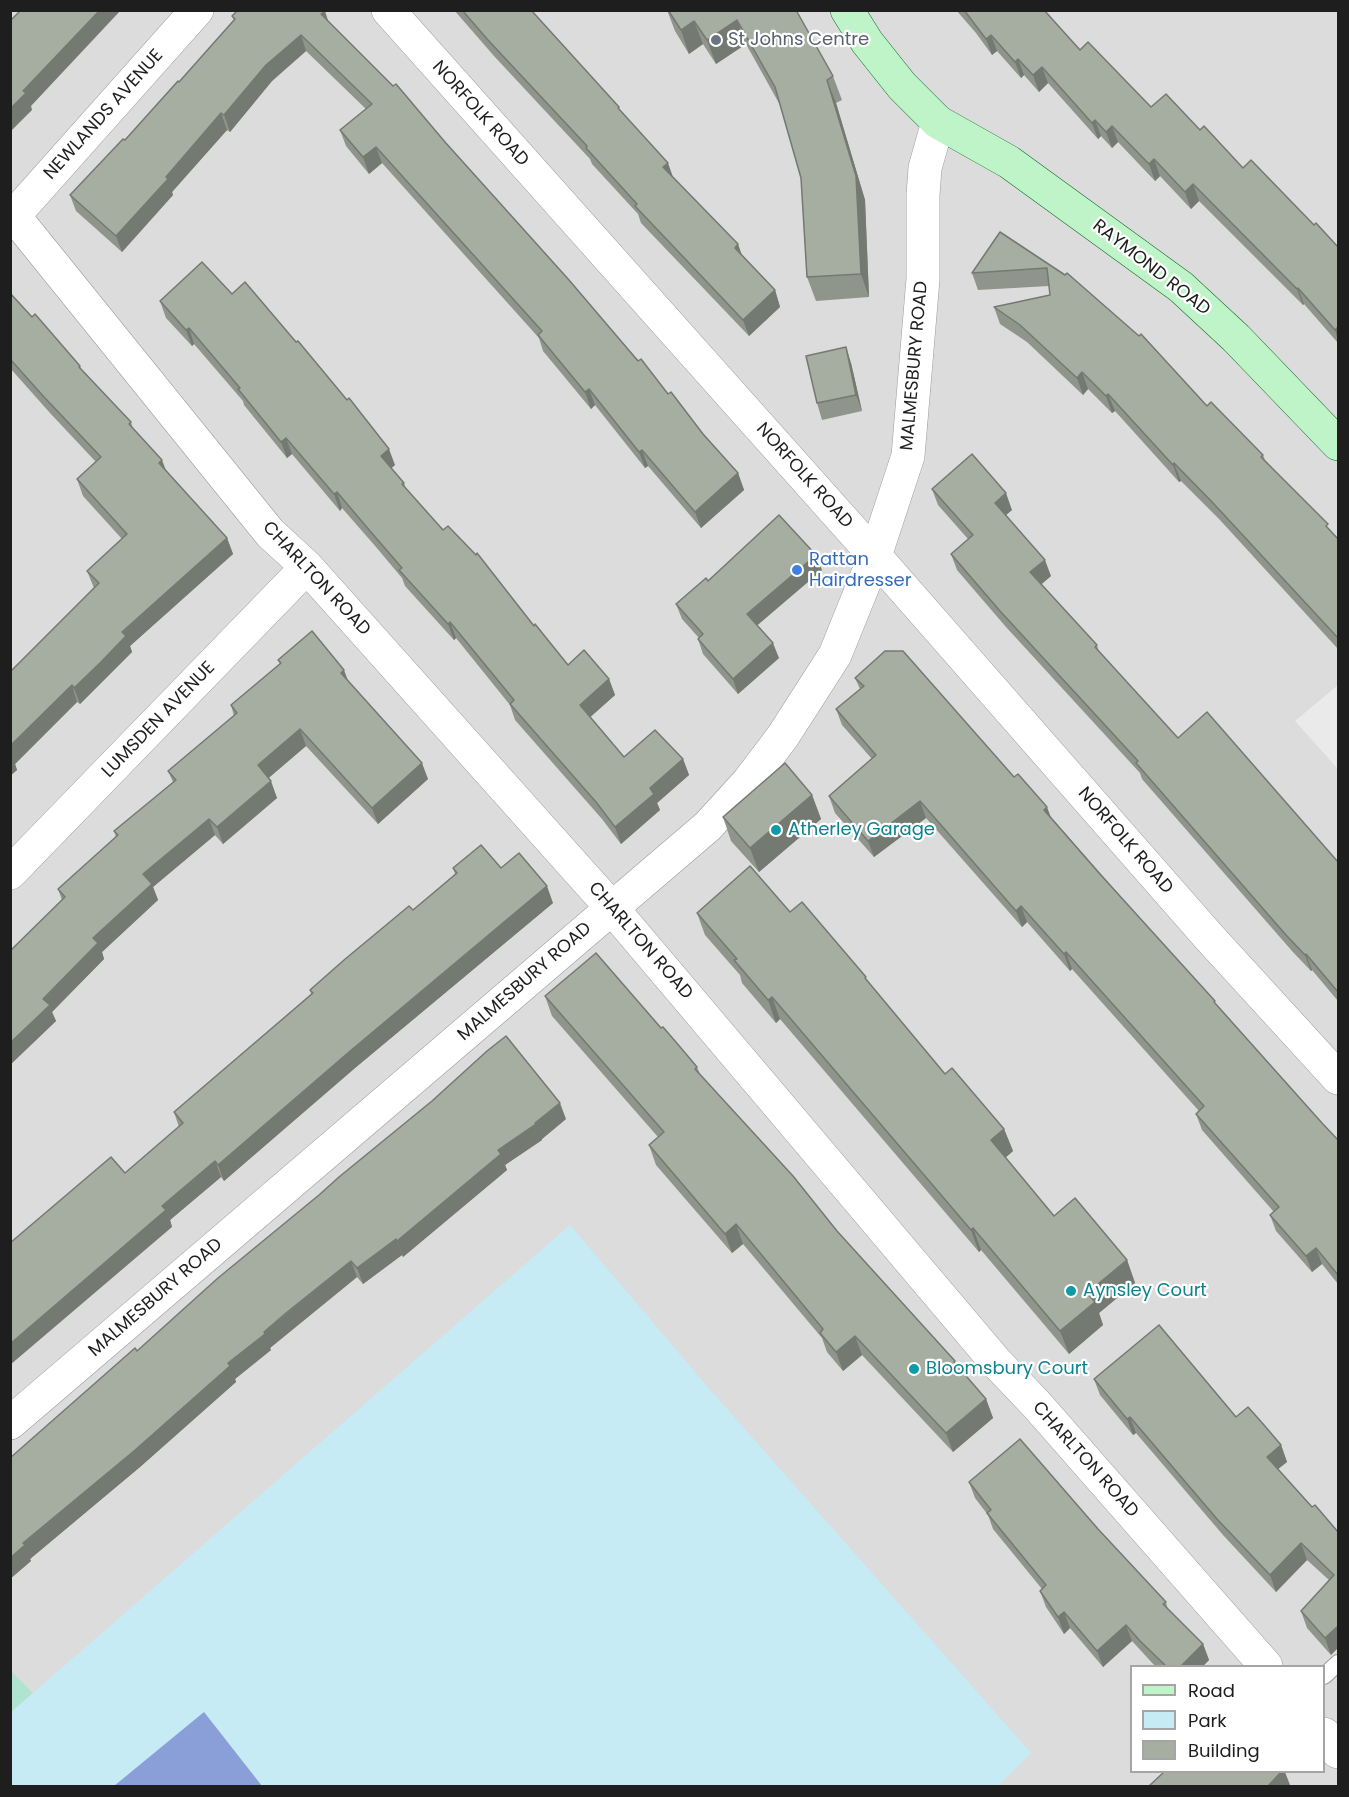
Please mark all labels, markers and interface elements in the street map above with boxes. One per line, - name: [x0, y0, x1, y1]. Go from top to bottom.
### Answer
- place label: St Johns Centre: [728, 29, 869, 51]
- marker: St Johns Centre: [709, 33, 723, 47]
- street label: NEWLANDS AVENUE: [40, 45, 168, 185]
- street label: NORFOLK ROAD: [427, 57, 533, 171]
- street label: RAYMOND ROAD: [1088, 215, 1214, 321]
- street label: MALMESBURY ROAD: [897, 280, 933, 452]
- street label: NORFOLK ROAD: [751, 419, 857, 533]
- street label: CHARLTON ROAD: [257, 517, 375, 641]
- place label: Rattan Hairdresser: [809, 549, 911, 592]
- marker: Rattan Hairdresser: [790, 563, 804, 577]
- street label: LUMSDEN AVENUE: [98, 657, 220, 783]
- street label: NORFOLK ROAD: [1073, 783, 1177, 899]
- place label: Atherley Garage: [788, 819, 935, 841]
- marker: Atherley Garage: [769, 823, 783, 837]
- street label: CHARLTON ROAD: [583, 878, 697, 1004]
- street label: MALMESBURY ROAD: [454, 918, 596, 1046]
- street label: MALMESBURY ROAD: [85, 1234, 227, 1362]
- place label: Aynsley Court: [1083, 1280, 1207, 1302]
- marker: Aynsley Court: [1064, 1284, 1078, 1298]
- place label: Bloomsbury Court: [926, 1358, 1088, 1380]
- marker: Bloomsbury Court: [907, 1362, 921, 1376]
- street label: CHARLTON ROAD: [1027, 1398, 1143, 1522]
- legend: [1130, 1665, 1325, 1773]
- text: Road: [1188, 1678, 1235, 1703]
- text: Park: [1188, 1708, 1227, 1733]
- text: Building: [1188, 1738, 1260, 1763]

